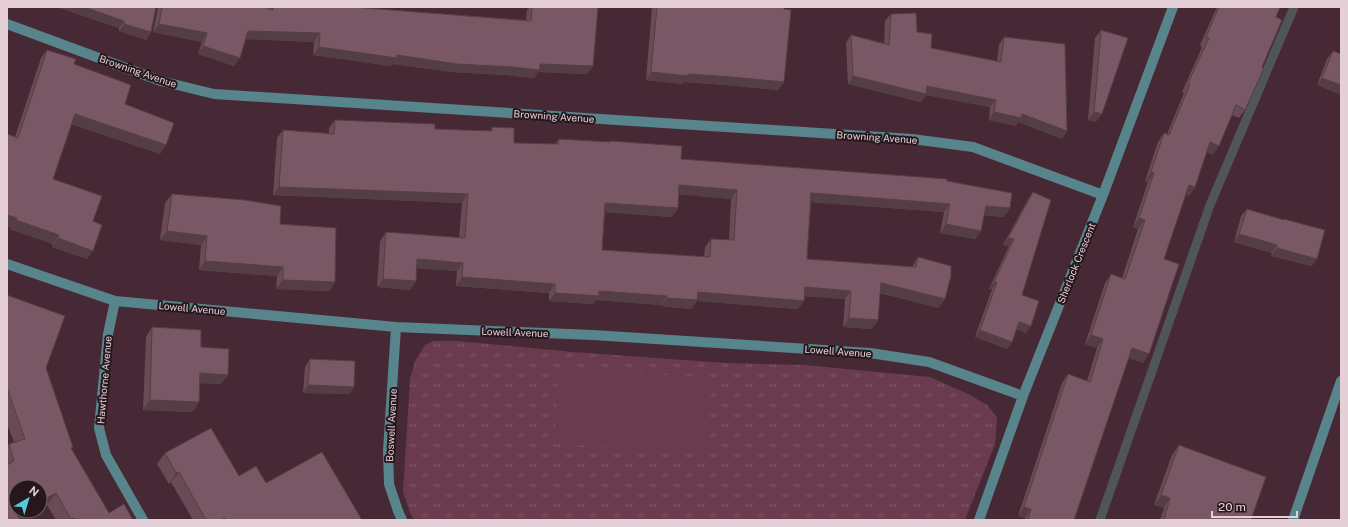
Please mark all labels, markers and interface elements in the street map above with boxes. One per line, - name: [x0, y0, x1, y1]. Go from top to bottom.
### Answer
- street label: Browning Avenue: [98, 52, 179, 90]
- street label: Browning Avenue: [513, 107, 595, 125]
- street label: Browning Avenue: [836, 128, 918, 146]
- street label: Sherlock Crescent: [1054, 221, 1098, 305]
- street label: Lowell Avenue: [158, 299, 226, 317]
- street label: Lowell Avenue: [481, 325, 549, 339]
- street label: Hawthorne Avenue: [94, 335, 114, 424]
- street label: Lowell Avenue: [804, 343, 872, 359]
- street label: Boswell Avenue: [383, 388, 399, 462]
- north arrow: [8, 479, 48, 519]
- text: N: [27, 484, 41, 498]
- scale bar: [1212, 493, 1297, 519]
- text: 20 m: [1218, 500, 1246, 514]

